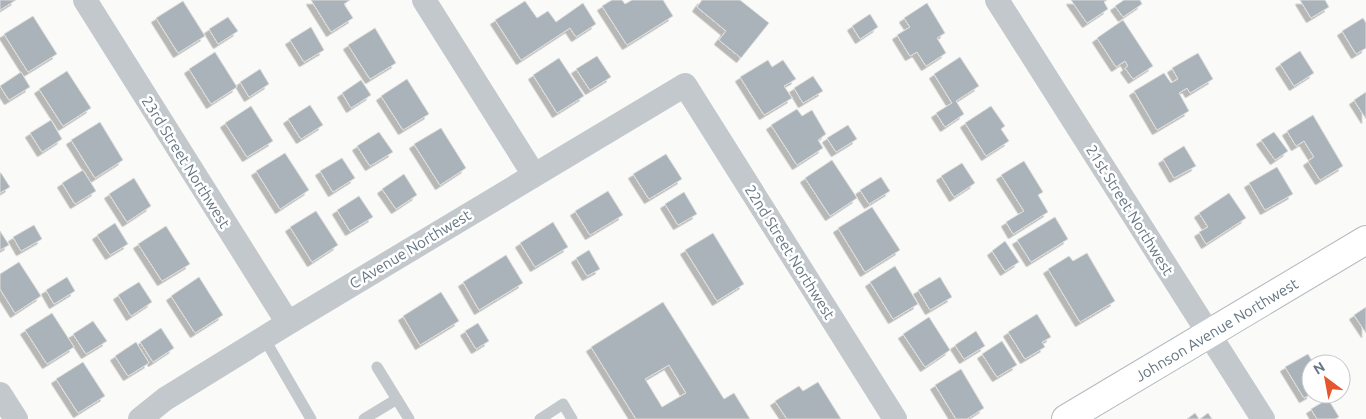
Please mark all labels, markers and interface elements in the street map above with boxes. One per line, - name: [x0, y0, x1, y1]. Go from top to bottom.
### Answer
- street label: 23rd Street Northwest: [139, 93, 234, 231]
- street label: 21st Street Northwest: [1083, 142, 1177, 278]
- street label: 22nd Street Northwest: [742, 182, 838, 322]
- street label: C Avenue Northwest: [346, 206, 474, 292]
- street label: Johnson Avenue Northwest: [1132, 274, 1301, 384]
- north arrow: [1301, 354, 1351, 404]
- text: N: [1310, 358, 1328, 378]

